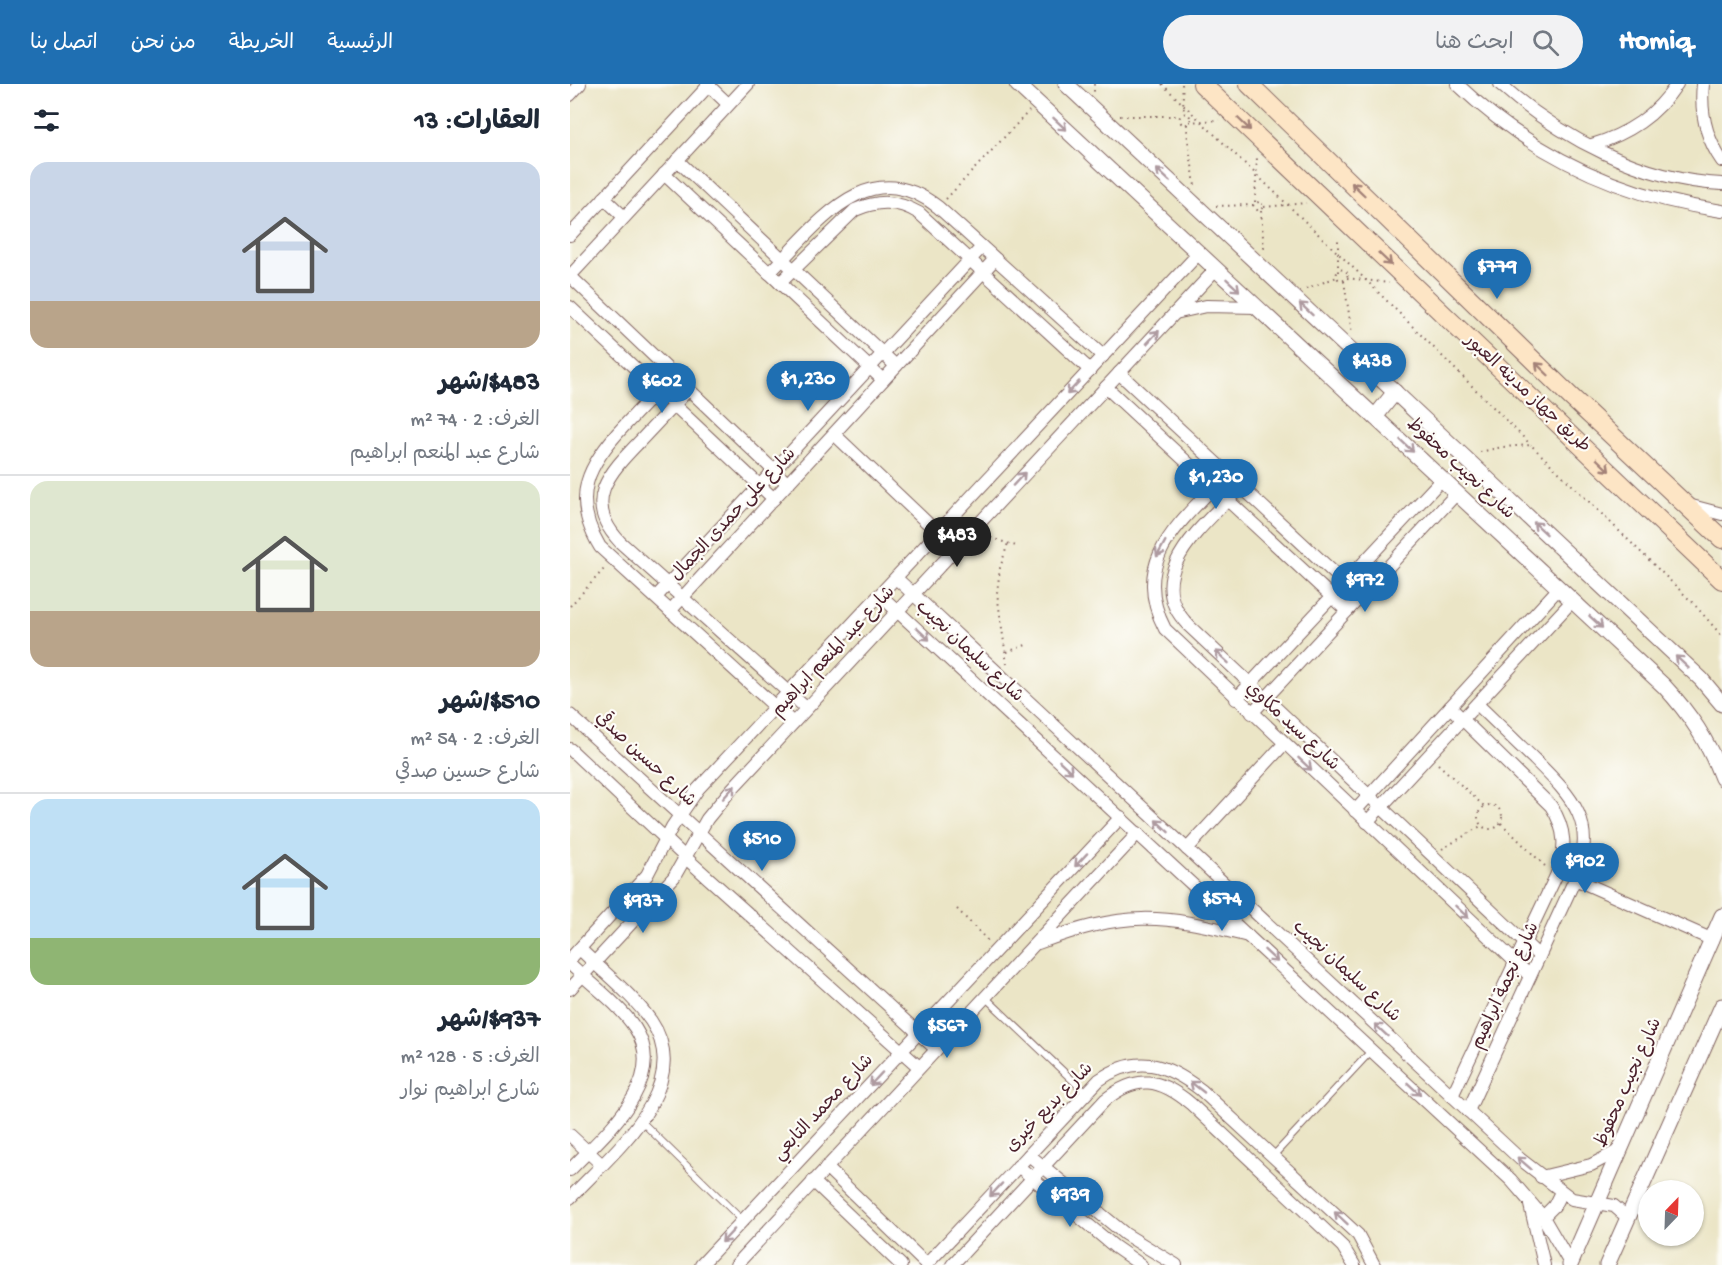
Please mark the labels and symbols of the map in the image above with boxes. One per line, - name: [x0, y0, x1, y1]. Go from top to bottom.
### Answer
- one-way arrow: [1052, 117, 1067, 131]
- one-way arrow: [1236, 117, 1251, 131]
- one-way arrow: [1156, 168, 1171, 183]
- one-way arrow: [1350, 182, 1365, 196]
- pin: $779: [1461, 249, 1533, 300]
- one-way arrow: [1378, 252, 1393, 266]
- one-way arrow: [1226, 278, 1241, 292]
- one-way arrow: [1298, 302, 1313, 316]
- street label: طريق جهاز مدينه العبور: [1458, 329, 1594, 458]
- one-way arrow: [1145, 330, 1159, 345]
- pin: $438: [1336, 343, 1408, 394]
- pin: $1,230: [759, 361, 857, 412]
- one-way arrow: [1535, 362, 1550, 377]
- pin: $602: [626, 363, 698, 414]
- one-way arrow: [1066, 380, 1080, 395]
- street label: شارع نجيب محفوظ: [1402, 414, 1518, 524]
- one-way arrow: [1399, 439, 1414, 453]
- street label: شارع على حمدى الجمال: [667, 444, 801, 586]
- one-way arrow: [1595, 458, 1610, 473]
- pin: $1,230: [1167, 459, 1265, 510]
- one-way arrow: [1012, 472, 1027, 487]
- pin: $483: [921, 517, 993, 568]
- one-way arrow: [1533, 521, 1548, 535]
- one-way arrow: [1155, 540, 1167, 557]
- pin: $972: [1329, 562, 1401, 613]
- street label: شارع عبد المنعم ابراهيم: [768, 582, 901, 722]
- street label: شارع سليمان نجيب: [911, 597, 1027, 707]
- one-way arrow: [1588, 615, 1603, 629]
- one-way arrow: [916, 627, 931, 641]
- one-way arrow: [1214, 650, 1229, 664]
- one-way arrow: [1675, 654, 1690, 669]
- street label: شارع سيد مكاوي: [1241, 678, 1343, 776]
- street label: شارع حسين صدقي: [590, 705, 703, 812]
- one-way arrow: [1297, 756, 1312, 770]
- one-way arrow: [1059, 760, 1074, 774]
- one-way arrow: [722, 784, 736, 800]
- one-way arrow: [1155, 819, 1170, 833]
- pin: $510: [726, 821, 798, 872]
- pin: $902: [1549, 843, 1621, 894]
- one-way arrow: [1074, 852, 1088, 867]
- pin: $574: [1186, 881, 1258, 932]
- pin: $937: [607, 883, 679, 934]
- one-way arrow: [1455, 904, 1470, 919]
- street label: شارع سليمان نجيب: [1288, 917, 1404, 1027]
- street label: شارع نجمة ابراهيم: [1467, 919, 1545, 1053]
- one-way arrow: [1263, 949, 1278, 963]
- pin: $567: [911, 1008, 983, 1059]
- street label: شارع نجيب محفوظ: [1591, 1015, 1667, 1151]
- one-way arrow: [1374, 1023, 1389, 1037]
- street label: شارع محمد التابعي: [769, 1050, 881, 1168]
- street label: شارع بديع خيرى: [1002, 1059, 1098, 1157]
- one-way arrow: [869, 1071, 883, 1086]
- one-way arrow: [1189, 1080, 1205, 1093]
- one-way arrow: [1406, 1082, 1421, 1096]
- one-way arrow: [1517, 1156, 1532, 1170]
- pin: $939: [1034, 1177, 1106, 1228]
- north arrow: [1638, 1180, 1704, 1246]
- one-way arrow: [989, 1182, 1003, 1197]
- one-way arrow: [1334, 1211, 1349, 1225]
- one-way arrow: [721, 1229, 735, 1244]

